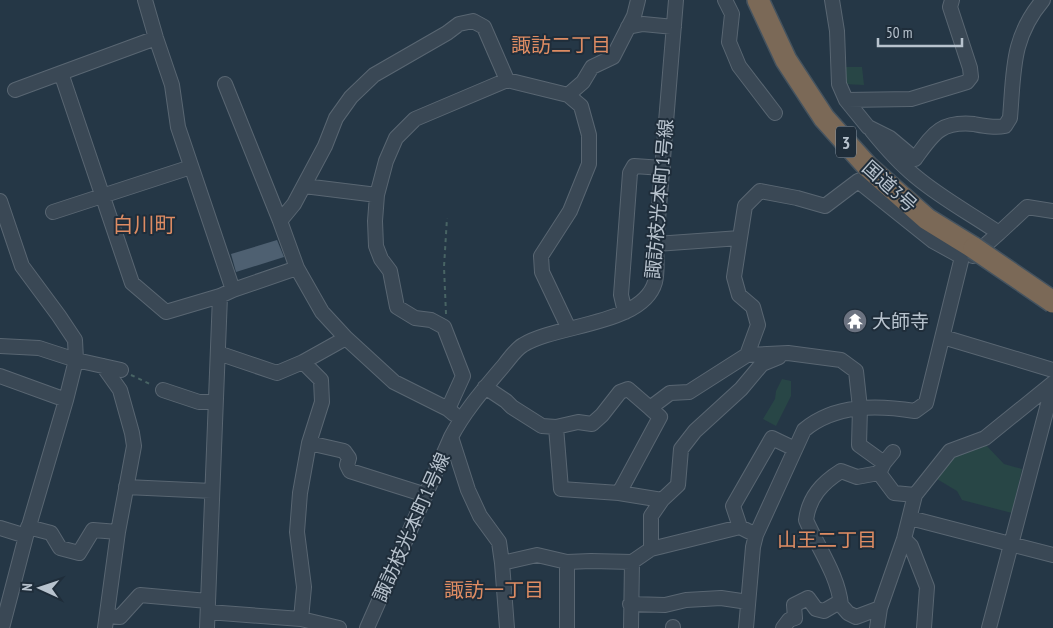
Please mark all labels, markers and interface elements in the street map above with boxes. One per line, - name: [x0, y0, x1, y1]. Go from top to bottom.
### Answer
- scale bar: [878, 15, 962, 47]
- text: 50 m: [886, 23, 912, 42]
- district label: 諏訪二丁目: [511, 32, 611, 58]
- street label: 諏訪枝光本町1号線: [640, 118, 678, 280]
- road number: 3: [836, 126, 856, 158]
- street label: 国道3号: [858, 155, 922, 217]
- district label: 白川町: [113, 211, 176, 238]
- temple icon: 大師寺: [842, 308, 868, 334]
- place label: 大師寺: [872, 309, 929, 333]
- street label: 諏訪枝光本町1号線: [367, 449, 455, 605]
- district label: 山王二丁目: [777, 527, 877, 553]
- north arrow: [15, 563, 65, 613]
- district label: 諏訪一丁目: [444, 577, 544, 603]
- text: N: [18, 583, 36, 592]

